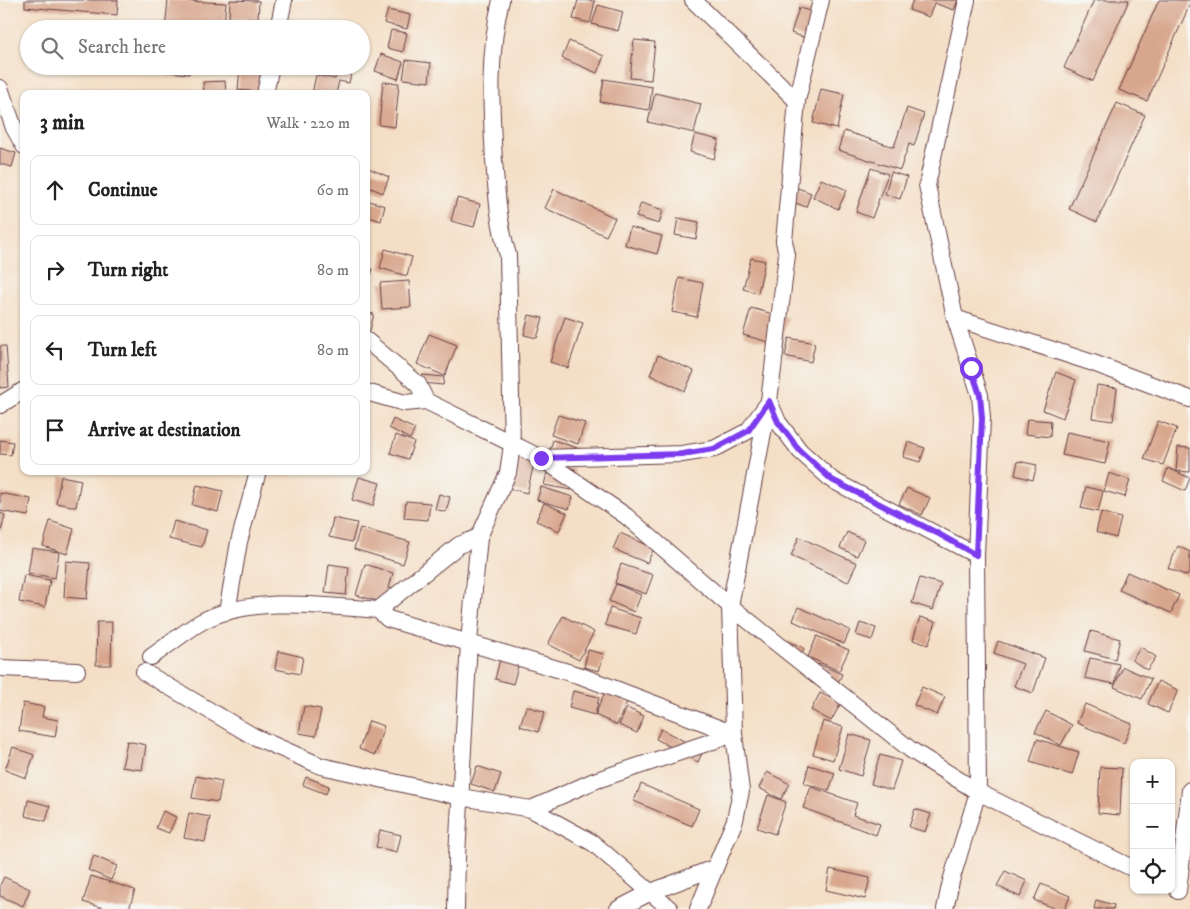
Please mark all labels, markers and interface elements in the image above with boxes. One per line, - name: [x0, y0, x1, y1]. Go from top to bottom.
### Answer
- search box: [20, 20, 370, 75]
- icon: search: [38, 34, 66, 62]
- text: Search here: [78, 36, 166, 59]
- text: 3 min: [40, 110, 85, 136]
- text: Walk · 220 m: [266, 113, 350, 133]
- icon: ahead: [41, 176, 69, 204]
- text: Continue: [88, 179, 158, 202]
- text: 60 m: [317, 180, 349, 200]
- icon: right: [41, 256, 69, 284]
- text: Turn right: [88, 259, 168, 282]
- text: 80 m: [317, 260, 349, 280]
- icon: left: [41, 336, 69, 364]
- text: Turn left: [88, 339, 157, 362]
- text: 80 m: [317, 340, 349, 360]
- route start: [960, 357, 983, 380]
- icon: arrive: [41, 416, 69, 444]
- text: Arrive at destination: [88, 419, 240, 442]
- route end: [530, 447, 553, 470]
- map controls: [1130, 759, 1175, 894]
- button: +: [1130, 759, 1175, 804]
- button: −: [1130, 804, 1175, 849]
- button: locate: [1130, 849, 1175, 894]

